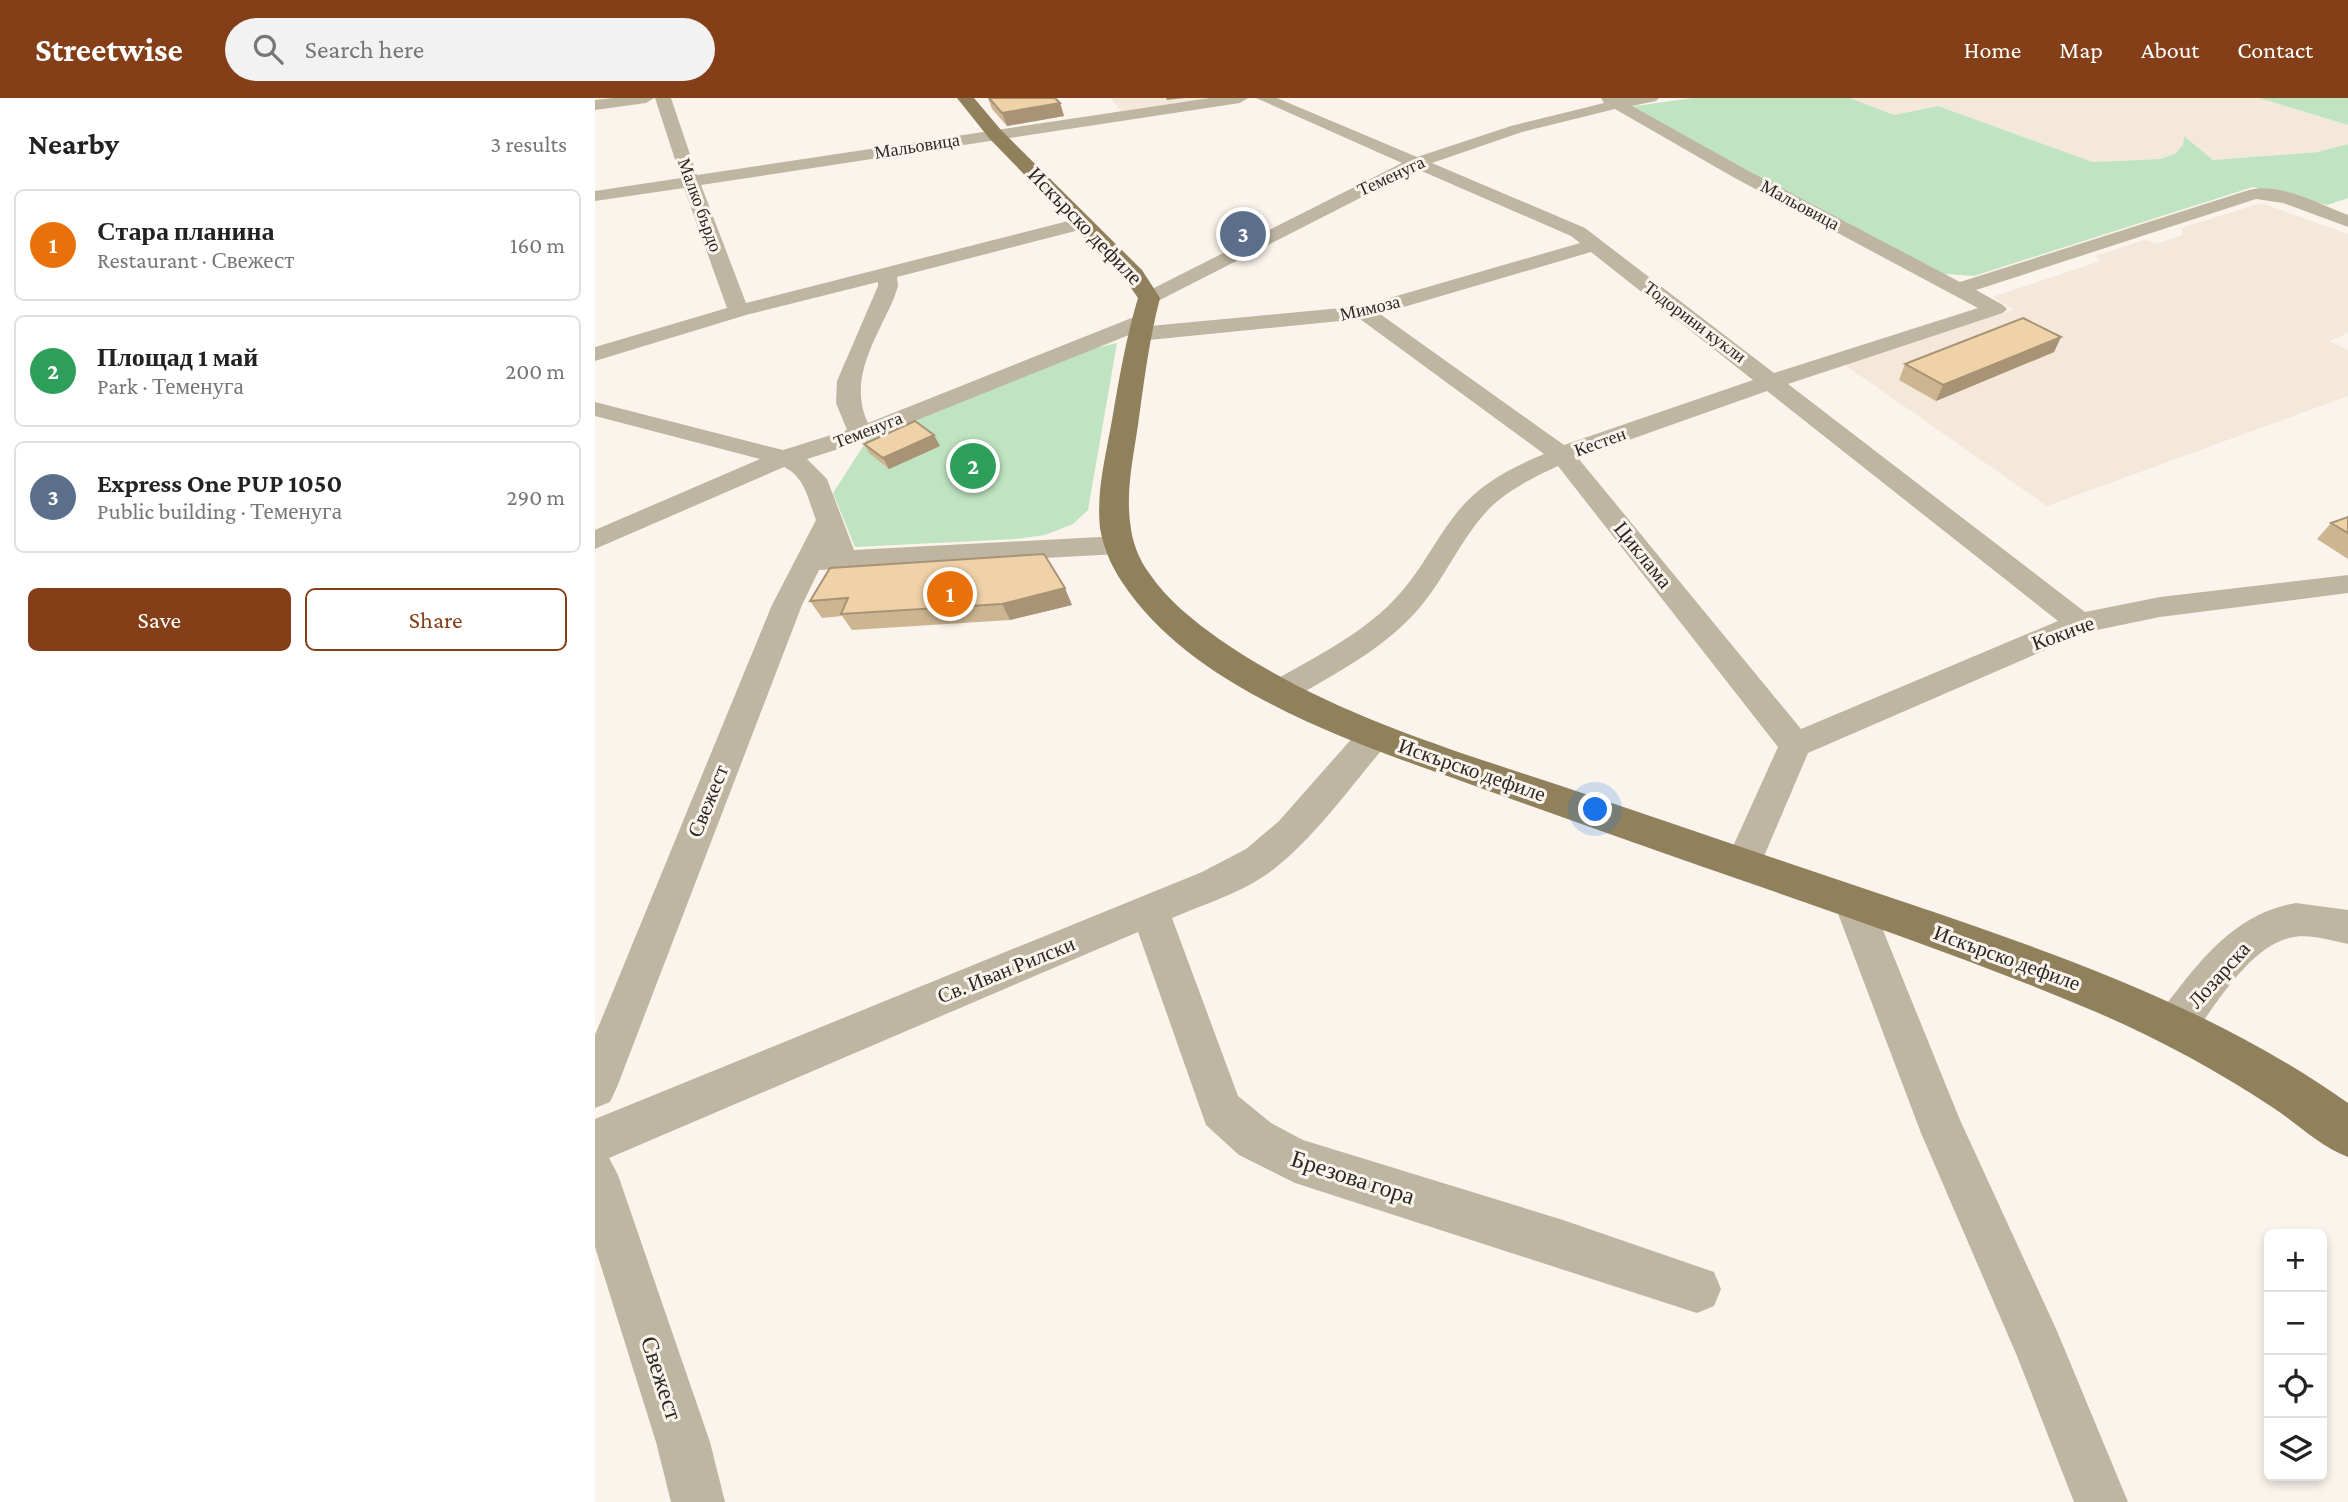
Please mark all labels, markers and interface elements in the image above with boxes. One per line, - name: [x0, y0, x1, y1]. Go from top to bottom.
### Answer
- search box: [225, 18, 715, 81]
- icon: search: [249, 30, 287, 68]
- text: Streetwise: [35, 31, 183, 68]
- text: Search here: [305, 35, 424, 64]
- text: Home: [1964, 36, 2021, 63]
- text: Map: [2059, 36, 2103, 63]
- text: About: [2141, 36, 2199, 63]
- text: Contact: [2237, 36, 2313, 63]
- text: Nearby: [28, 127, 119, 160]
- street label: Мальовица: [873, 129, 961, 163]
- text: 3 results: [490, 131, 567, 157]
- street label: Теменуга: [1354, 152, 1428, 200]
- street label: Малко бърдо: [674, 155, 726, 255]
- street label: Искърско дефиле: [1023, 162, 1147, 290]
- street label: Мальовица: [1757, 176, 1843, 234]
- pin: 3: [1220, 208, 1266, 260]
- text: Стара планина: [97, 217, 275, 246]
- text: 1: [49, 232, 57, 258]
- text: 160 m: [510, 232, 565, 258]
- text: Restaurant · Свежест: [97, 247, 294, 273]
- street label: Тодорини кукли: [1640, 277, 1750, 367]
- street label: Мимоза: [1338, 291, 1402, 325]
- text: Площад 1 май: [97, 343, 258, 372]
- text: 2: [47, 358, 59, 384]
- text: 200 m: [505, 358, 565, 384]
- text: Park · Теменуга: [97, 373, 244, 399]
- street label: Теменуга: [831, 408, 905, 452]
- street label: Кестен: [1572, 423, 1629, 461]
- pin: 2: [950, 440, 996, 492]
- text: Express One PUP 1050: [97, 469, 342, 498]
- text: 3: [47, 484, 59, 510]
- text: 290 m: [507, 484, 565, 510]
- text: Public building · Теменуга: [97, 498, 342, 524]
- street label: Циклама: [1609, 517, 1678, 594]
- pin: 1: [927, 568, 973, 620]
- button: Save: [28, 588, 291, 651]
- button: Share: [305, 588, 567, 651]
- street label: Кокиче: [2028, 611, 2098, 655]
- street label: Искърско дефиле: [1395, 734, 1549, 806]
- street label: Свежест: [683, 761, 733, 841]
- your location: [1578, 792, 1612, 826]
- street label: Искърско дефиле: [1931, 920, 2083, 996]
- street label: Св. Иван Рилски: [934, 932, 1078, 1008]
- street label: Лозарска: [2183, 936, 2255, 1013]
- street label: Брезова гора: [1288, 1144, 1418, 1210]
- map controls: [2264, 1229, 2327, 1481]
- button: +: [2264, 1229, 2327, 1292]
- button: −: [2264, 1292, 2327, 1355]
- street label: Свежест: [636, 1333, 688, 1424]
- button: locate: [2264, 1355, 2327, 1418]
- button: layers: [2264, 1418, 2327, 1481]

